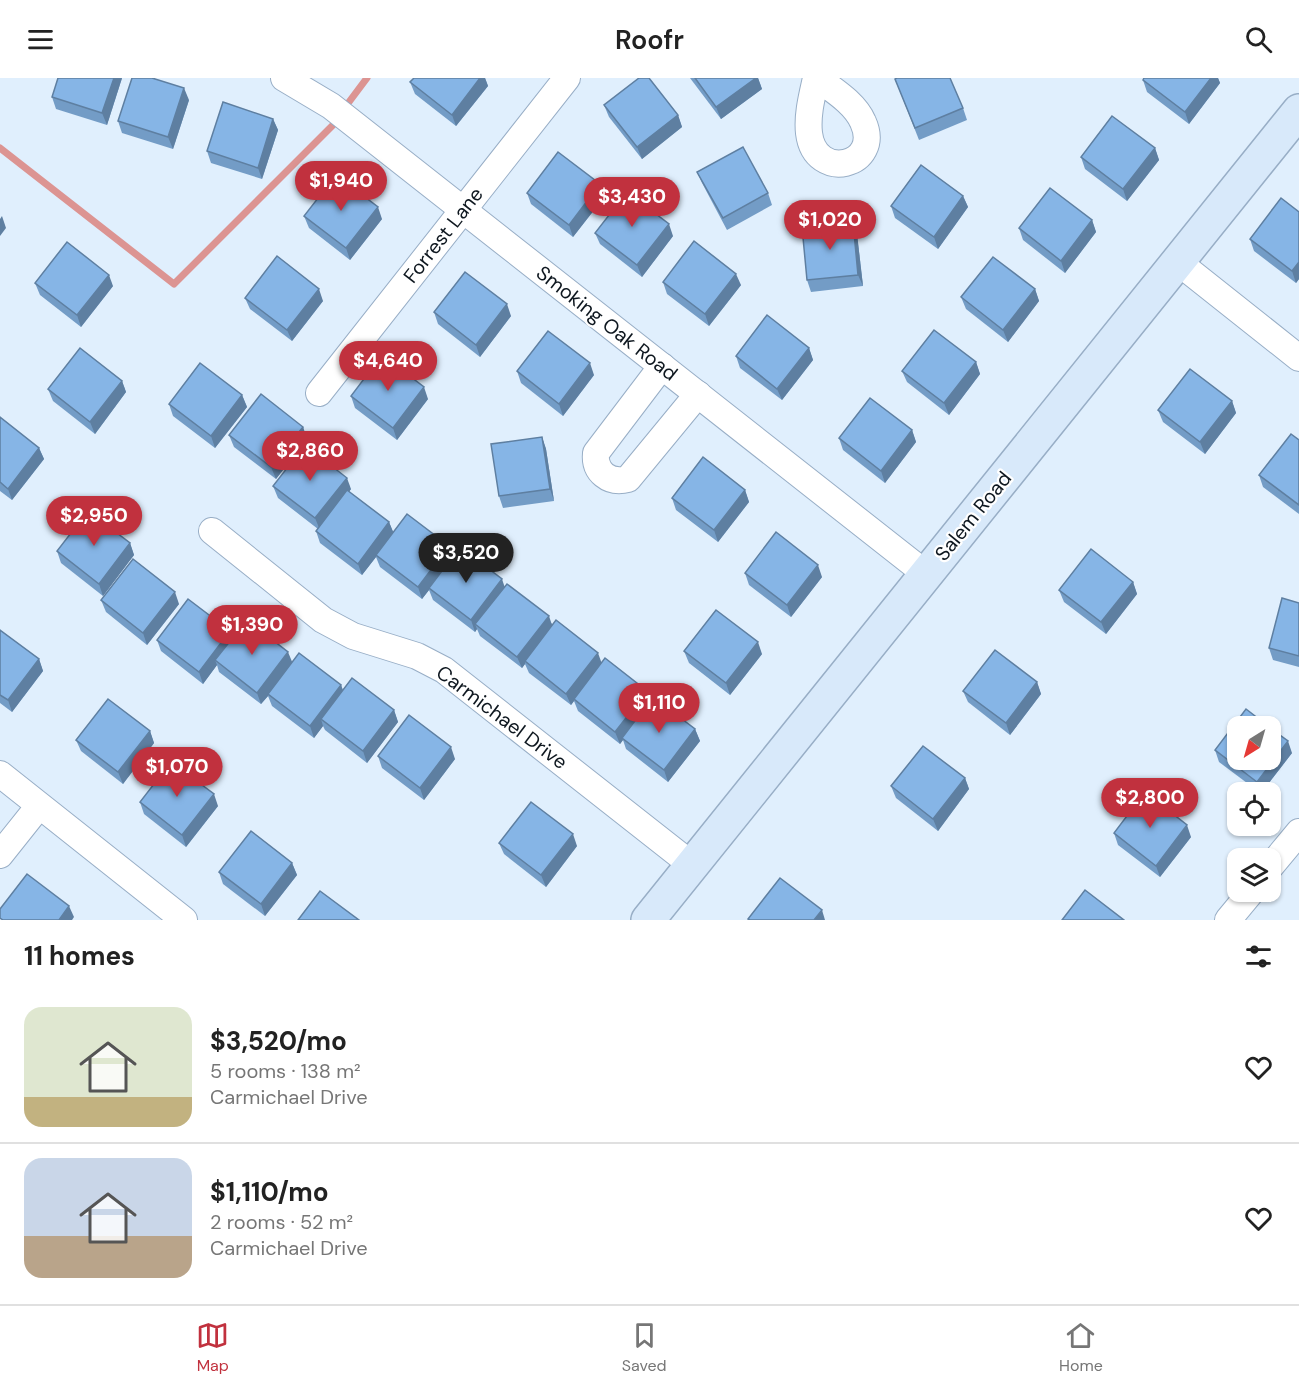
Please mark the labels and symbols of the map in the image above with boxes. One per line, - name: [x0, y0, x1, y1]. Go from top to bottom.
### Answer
- pin: $1,940: [292, 161, 390, 212]
- pin: $3,430: [583, 177, 681, 228]
- street label: Forrest Lane: [397, 182, 489, 288]
- pin: $1,020: [781, 200, 879, 251]
- street label: Smoking Oak Road: [531, 260, 683, 386]
- pin: $4,640: [339, 341, 437, 392]
- pin: $2,860: [261, 431, 359, 482]
- street label: Salem Road: [929, 466, 1017, 566]
- pin: $2,950: [45, 496, 143, 547]
- pin: $3,520: [417, 533, 515, 584]
- pin: $1,390: [203, 605, 301, 656]
- street label: Carmichael Drive: [431, 659, 573, 775]
- pin: $1,110: [610, 683, 708, 734]
- north arrow: [1227, 716, 1281, 770]
- pin: $1,070: [128, 747, 226, 798]
- pin: $2,800: [1101, 778, 1199, 829]

